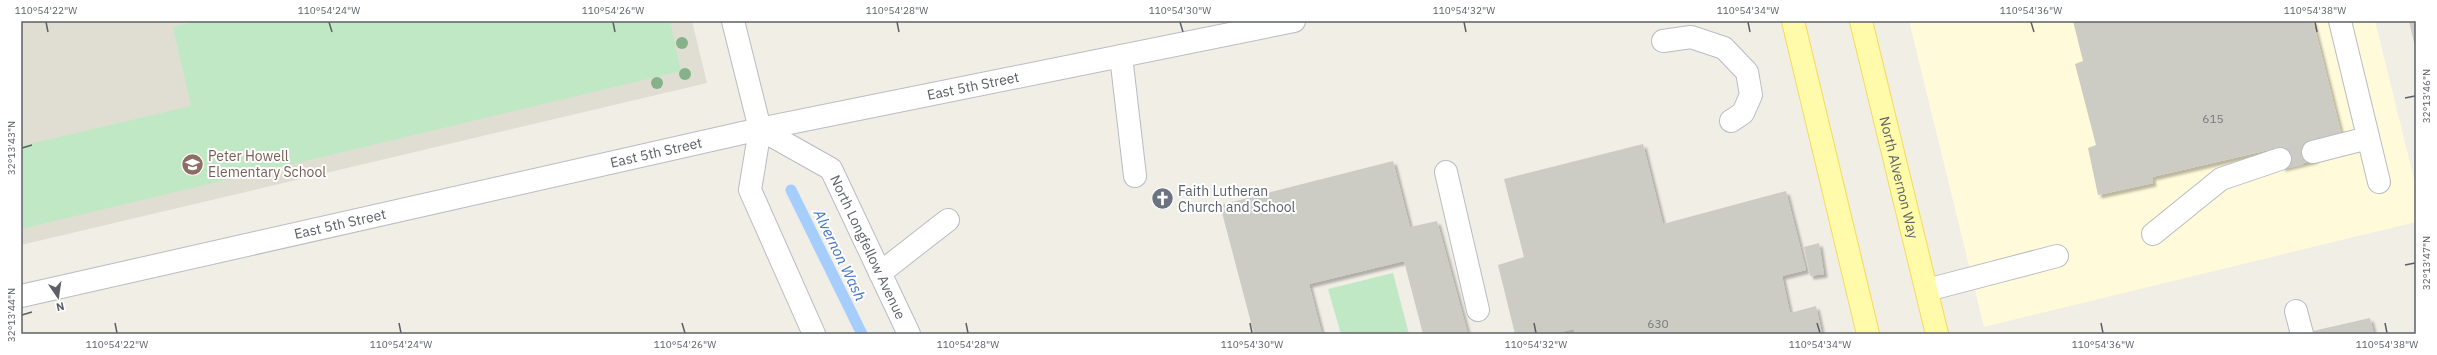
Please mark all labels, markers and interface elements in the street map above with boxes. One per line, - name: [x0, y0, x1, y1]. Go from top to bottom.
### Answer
- text: 110°54'22"W: [15, 4, 77, 17]
- text: 110°54'24"W: [298, 4, 360, 17]
- text: 110°54'26"W: [582, 4, 644, 17]
- text: 110°54'28"W: [866, 4, 928, 17]
- text: 110°54'30"W: [1149, 4, 1211, 17]
- text: 110°54'32"W: [1433, 4, 1495, 17]
- text: 110°54'34"W: [1717, 4, 1779, 17]
- text: 110°54'36"W: [2000, 4, 2062, 17]
- text: 110°54'38"W: [2284, 4, 2346, 17]
- street label: East 5th Street: [925, 68, 1021, 104]
- text: 32°13'46"N: [2420, 69, 2433, 123]
- house number: 615: [2202, 111, 2224, 126]
- street label: North Alvernon Way: [1875, 114, 1923, 240]
- text: 32°13'43"N: [5, 121, 18, 175]
- street label: East 5th Street: [608, 133, 704, 172]
- place label: Peter Howell Elementary School: [208, 147, 326, 181]
- school or university icon: Peter Howell Elementary School: [179, 151, 205, 177]
- street label: North Longfellow Avenue: [826, 172, 910, 323]
- place label: Faith Lutheran Church and School: [1178, 182, 1296, 216]
- church icon: Faith Lutheran Church and School: [1150, 186, 1176, 212]
- street label: East 5th Street: [292, 205, 388, 243]
- water label: Alvernon Wash: [809, 205, 870, 304]
- text: 32°13'47"N: [2420, 236, 2433, 290]
- north arrow: [38, 277, 78, 317]
- text: 32°13'44"N: [5, 288, 18, 342]
- text: N: [55, 299, 66, 314]
- house number: 630: [1647, 316, 1669, 331]
- text: 110°54'22"W: [86, 338, 148, 351]
- text: 110°54'24"W: [370, 338, 432, 351]
- text: 110°54'26"W: [654, 338, 716, 351]
- text: 110°54'28"W: [937, 338, 999, 351]
- text: 110°54'30"W: [1221, 338, 1283, 351]
- text: 110°54'32"W: [1505, 338, 1567, 351]
- text: 110°54'34"W: [1789, 338, 1851, 351]
- text: 110°54'36"W: [2072, 338, 2134, 351]
- text: 110°54'38"W: [2356, 338, 2418, 351]

